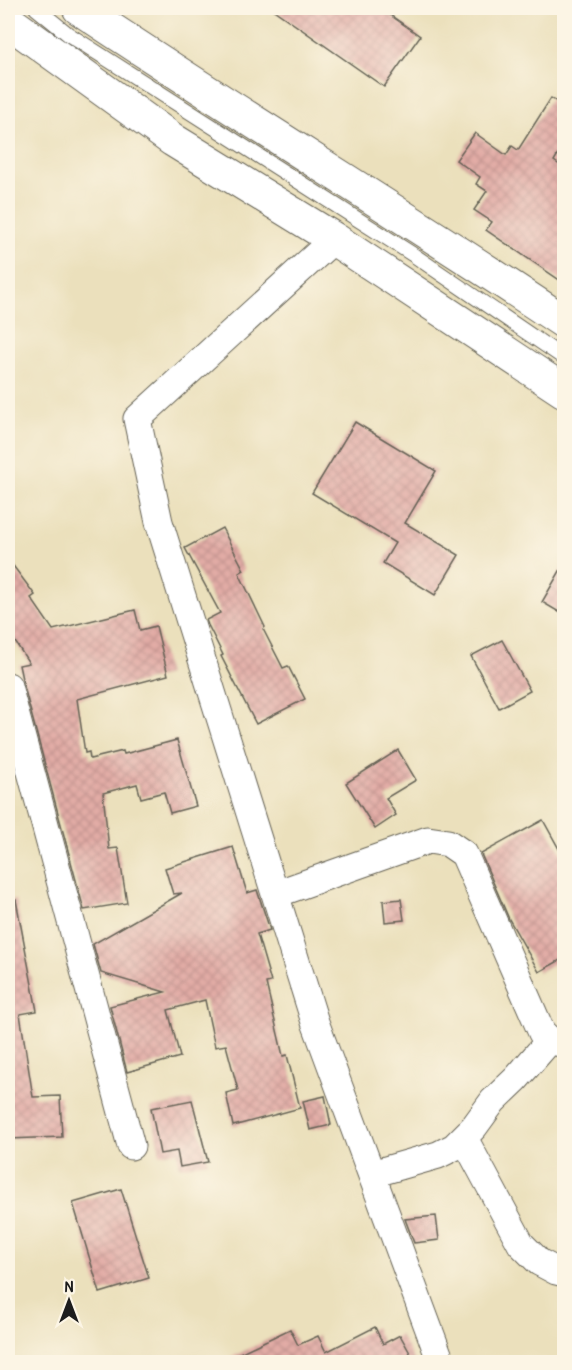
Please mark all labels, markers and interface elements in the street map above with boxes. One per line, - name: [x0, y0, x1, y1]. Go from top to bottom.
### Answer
- north arrow: [39, 1271, 99, 1331]
- text: N: [65, 1275, 74, 1297]

